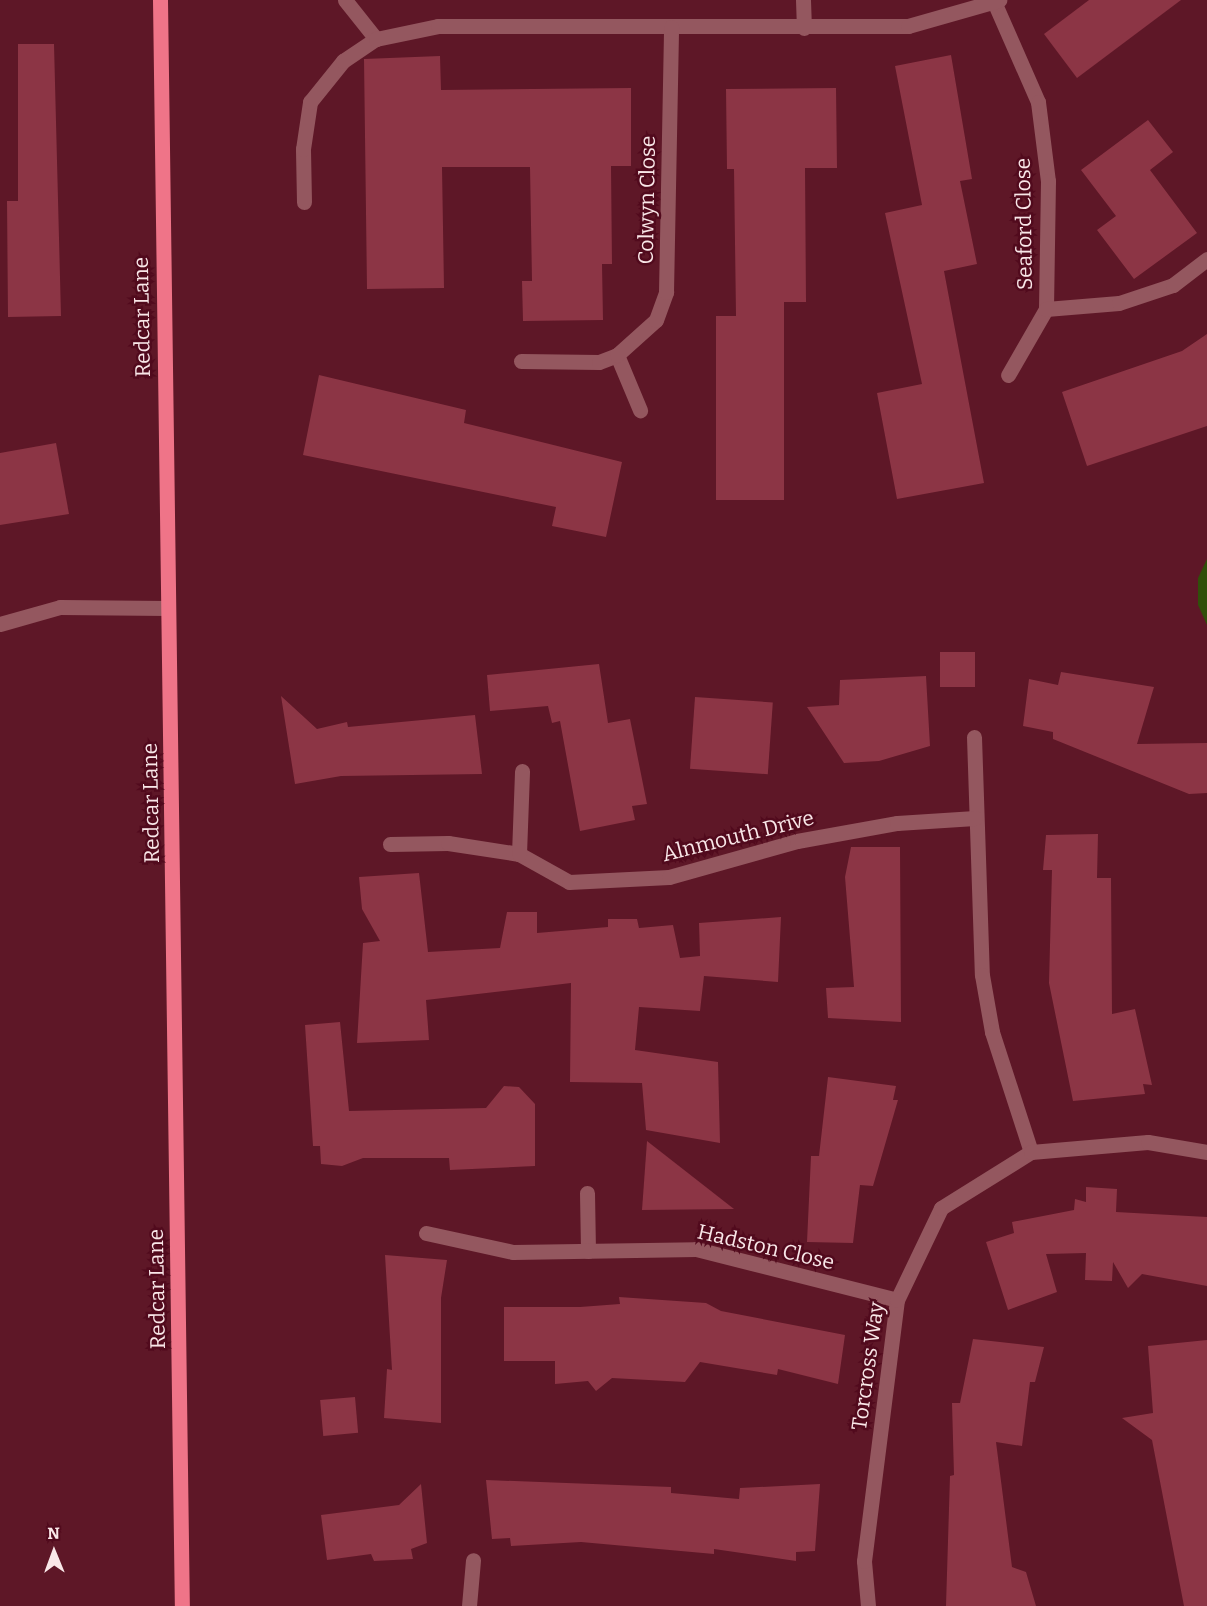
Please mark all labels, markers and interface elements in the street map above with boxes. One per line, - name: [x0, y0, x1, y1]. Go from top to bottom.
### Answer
- street label: Colwyn Close: [633, 135, 661, 265]
- street label: Seaford Close: [1010, 158, 1038, 290]
- street label: Redcar Lane: [128, 257, 156, 377]
- street label: Redcar Lane: [137, 743, 165, 863]
- street label: Alnmouth Drive: [660, 805, 816, 867]
- street label: Hadston Close: [695, 1219, 837, 1275]
- street label: Redcar Lane: [143, 1229, 171, 1349]
- street label: Torcross Way: [847, 1300, 889, 1432]
- north arrow: [24, 1522, 84, 1582]
- text: N: [47, 1524, 60, 1543]

